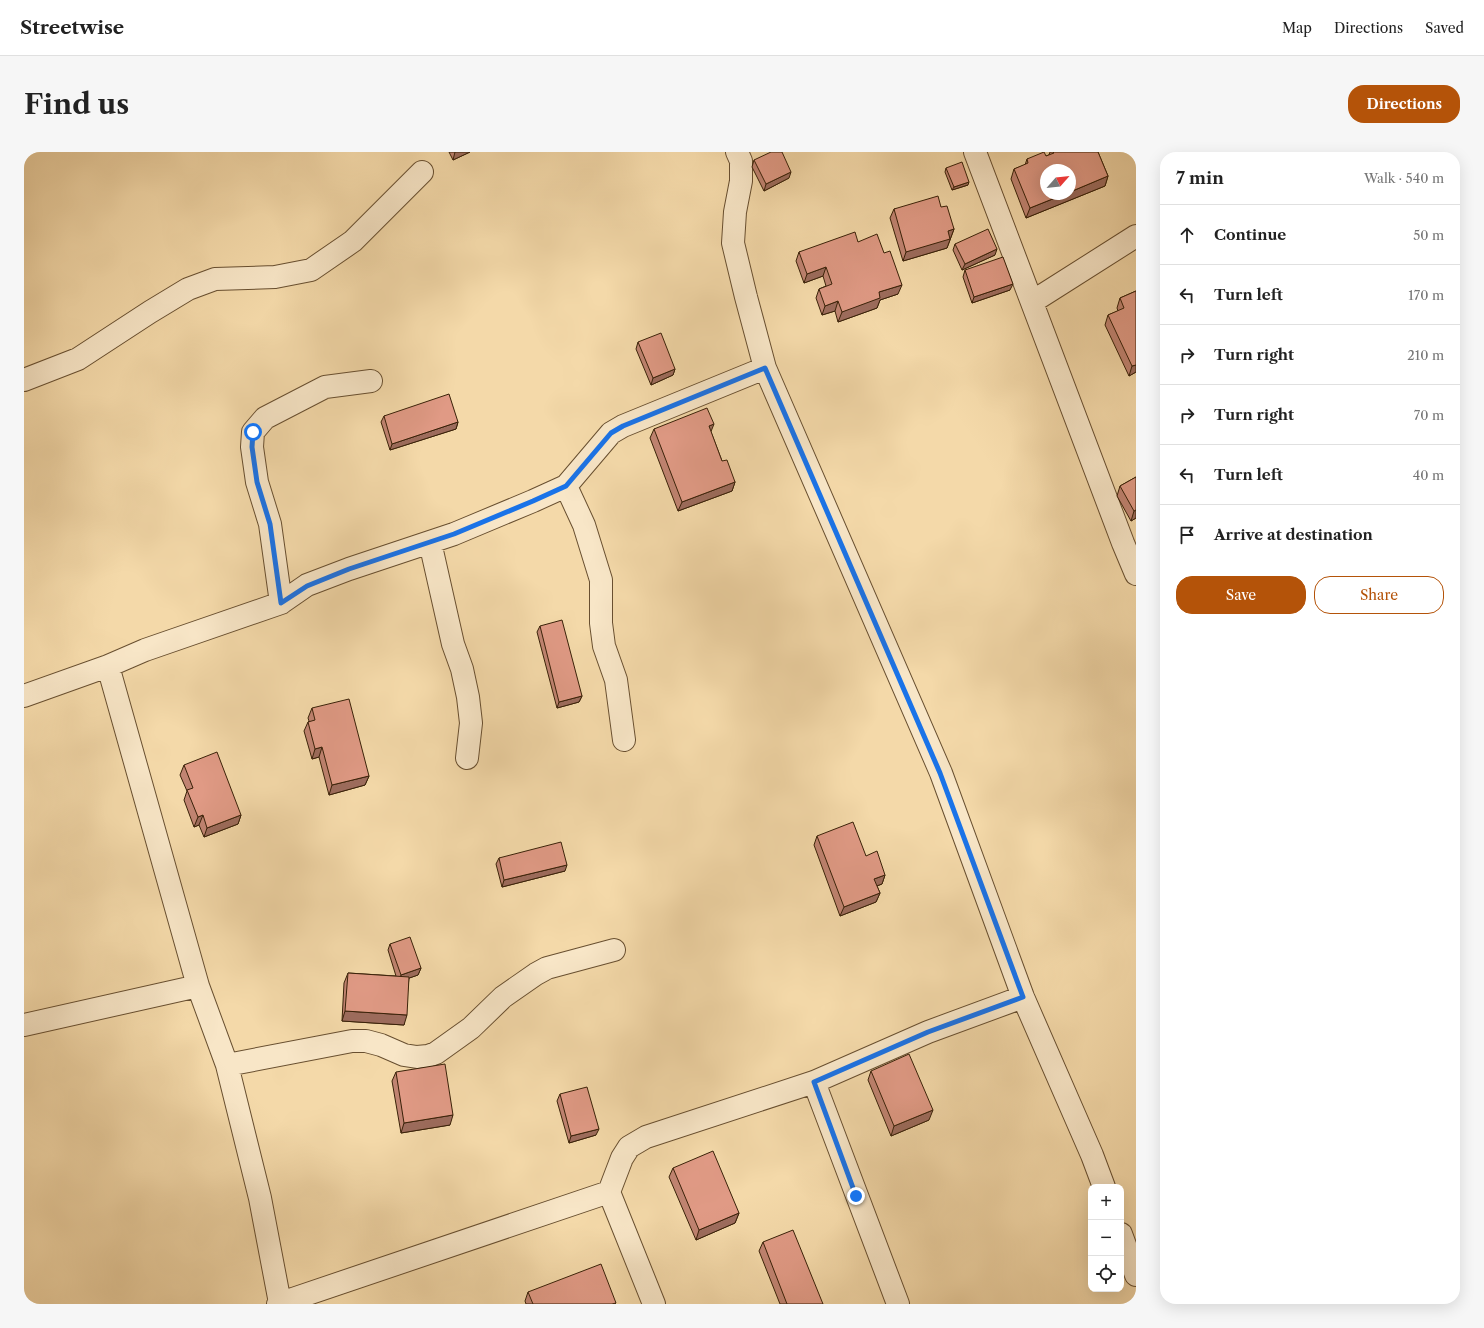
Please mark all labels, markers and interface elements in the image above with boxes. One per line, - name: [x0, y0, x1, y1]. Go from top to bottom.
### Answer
- text: Streetwise: [20, 16, 124, 39]
- text: Map: [1282, 19, 1312, 37]
- text: Directions: [1334, 19, 1403, 37]
- text: Saved: [1425, 19, 1464, 37]
- button: Directions: [1348, 85, 1460, 123]
- text: Find us: [24, 87, 129, 121]
- north arrow: [1040, 164, 1076, 200]
- text: 7 min: [1176, 168, 1224, 188]
- text: Walk · 540 m: [1364, 170, 1444, 186]
- icon: ahead: [1176, 224, 1198, 246]
- text: Continue: [1214, 225, 1286, 244]
- text: 50 m: [1413, 227, 1444, 243]
- icon: left: [1176, 284, 1198, 306]
- text: Turn left: [1214, 285, 1283, 304]
- text: 170 m: [1408, 287, 1444, 303]
- icon: right: [1176, 344, 1198, 366]
- text: Turn right: [1214, 345, 1294, 364]
- text: 210 m: [1407, 347, 1444, 363]
- icon: right: [1176, 404, 1198, 426]
- text: Turn right: [1214, 405, 1294, 424]
- text: 70 m: [1414, 407, 1444, 423]
- route start: [244, 423, 262, 441]
- icon: left: [1176, 464, 1198, 486]
- text: Turn left: [1214, 465, 1283, 484]
- text: 40 m: [1413, 467, 1444, 483]
- icon: arrive: [1176, 524, 1198, 546]
- text: Arrive at destination: [1214, 525, 1373, 544]
- button: Save: [1176, 576, 1306, 614]
- button: Share: [1314, 576, 1444, 614]
- map controls: [1088, 1184, 1124, 1292]
- button: +: [1088, 1184, 1124, 1220]
- route end: [847, 1187, 865, 1205]
- button: −: [1088, 1220, 1124, 1256]
- button: locate: [1088, 1256, 1124, 1292]

